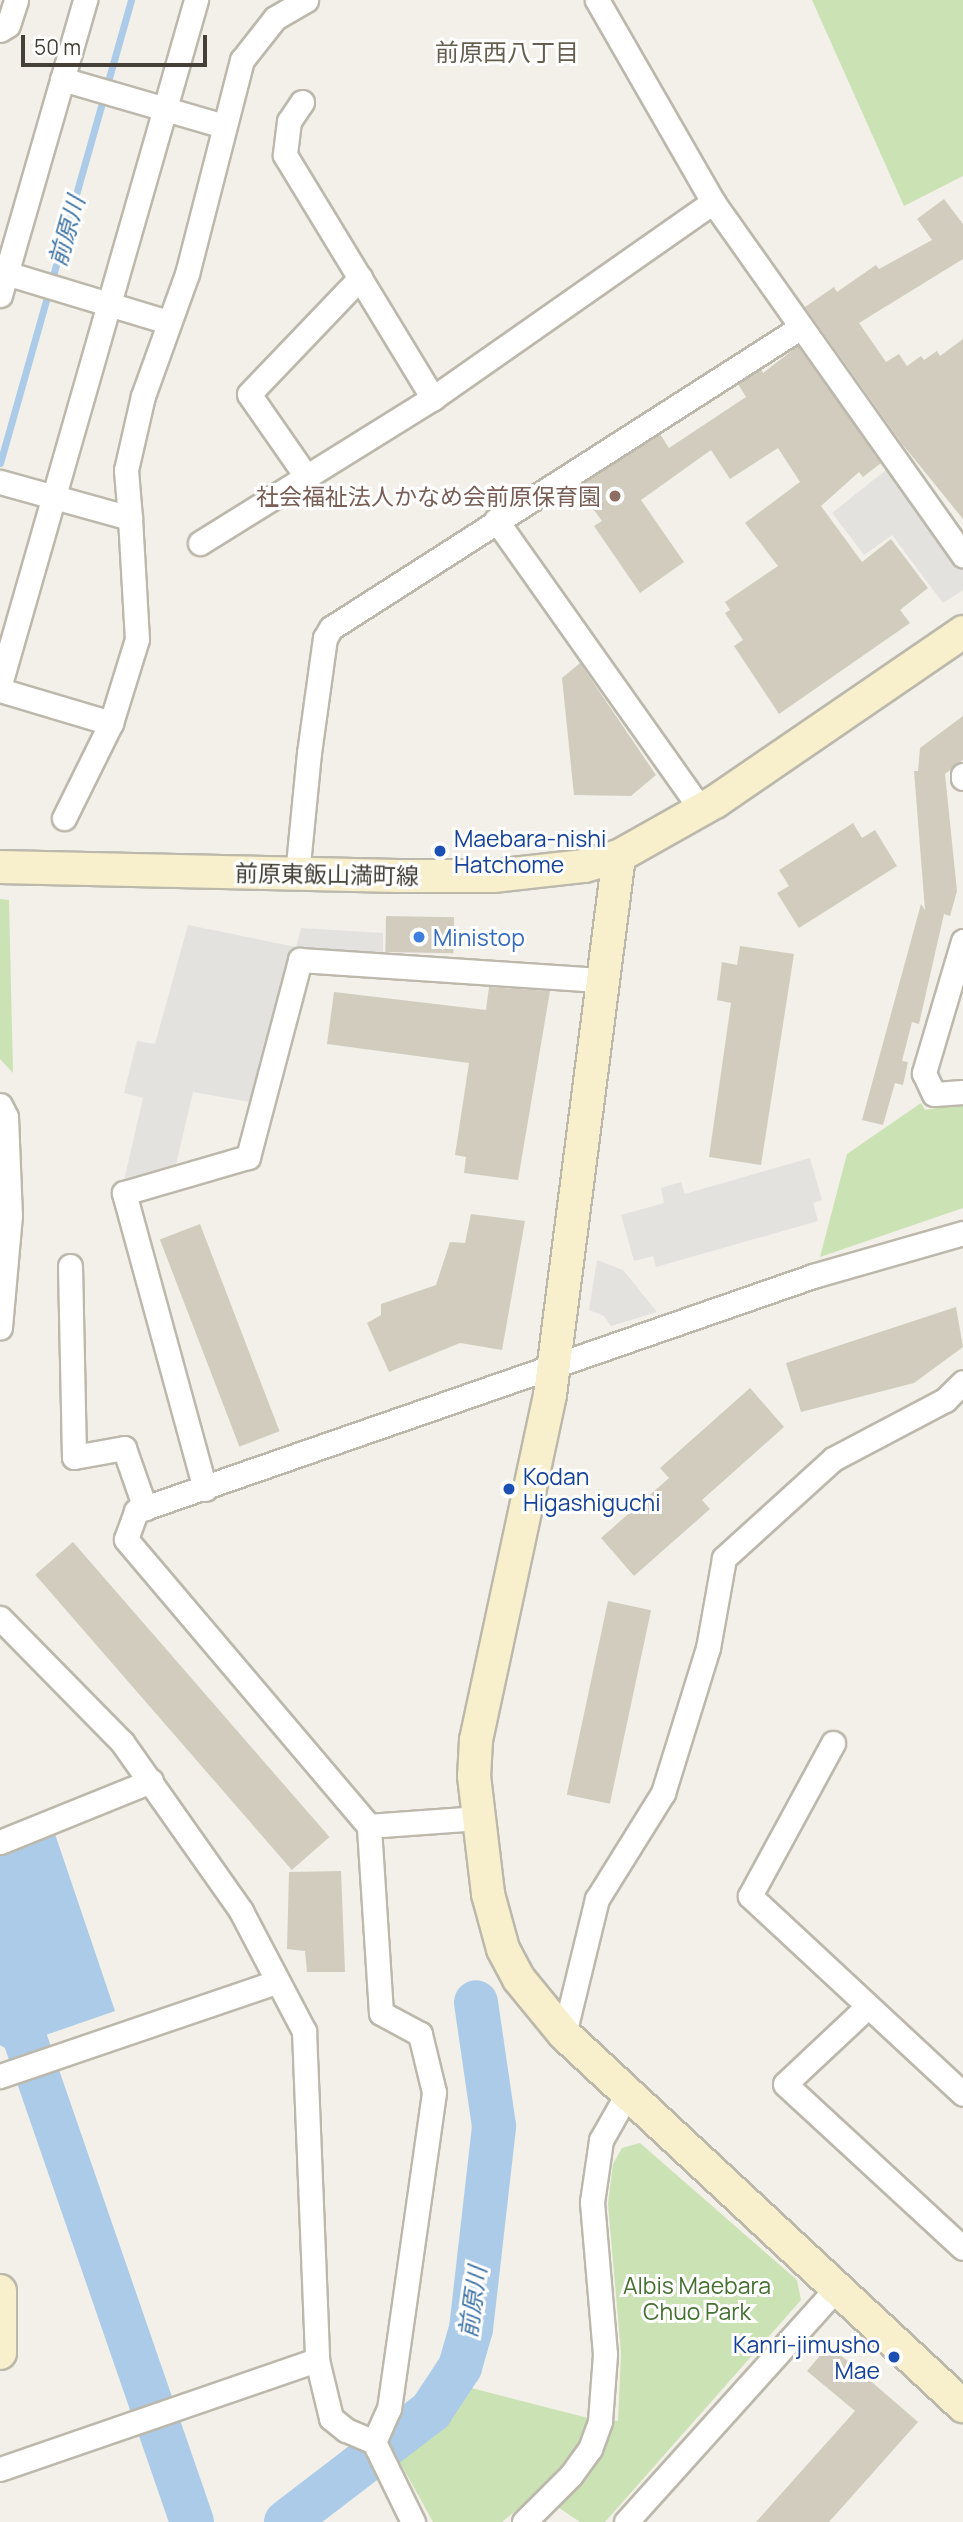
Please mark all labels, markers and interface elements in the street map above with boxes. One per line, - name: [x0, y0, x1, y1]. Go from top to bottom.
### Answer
- scale bar: [24, 21, 210, 65]
- text: 50 m: [34, 33, 81, 61]
- district label: 前原西八丁目: [435, 38, 579, 66]
- water label: 前原川: [42, 192, 90, 270]
- place label: 社会福祉法人かなめ会前原保育園: [256, 482, 601, 510]
- marker: 社会福祉法人かなめ会前原保育園: [607, 488, 623, 504]
- place label: Maebara-nishi Hatchome: [454, 824, 606, 878]
- marker: Maebara-nishi Hatchome: [432, 843, 448, 859]
- street label: 前原東飯山満町線: [235, 859, 419, 889]
- place label: Ministop: [433, 923, 525, 951]
- marker: Ministop: [411, 929, 427, 945]
- place label: Kodan Higashiguchi: [523, 1462, 661, 1516]
- marker: Kodan Higashiguchi: [501, 1481, 517, 1497]
- water label: 前原川: [453, 2264, 491, 2340]
- park label: Albis Maebara Chuo Park: [623, 2271, 771, 2325]
- place label: Kanri-jimusho Mae: [733, 2330, 880, 2384]
- marker: Kanri-jimusho Mae: [886, 2349, 902, 2365]

